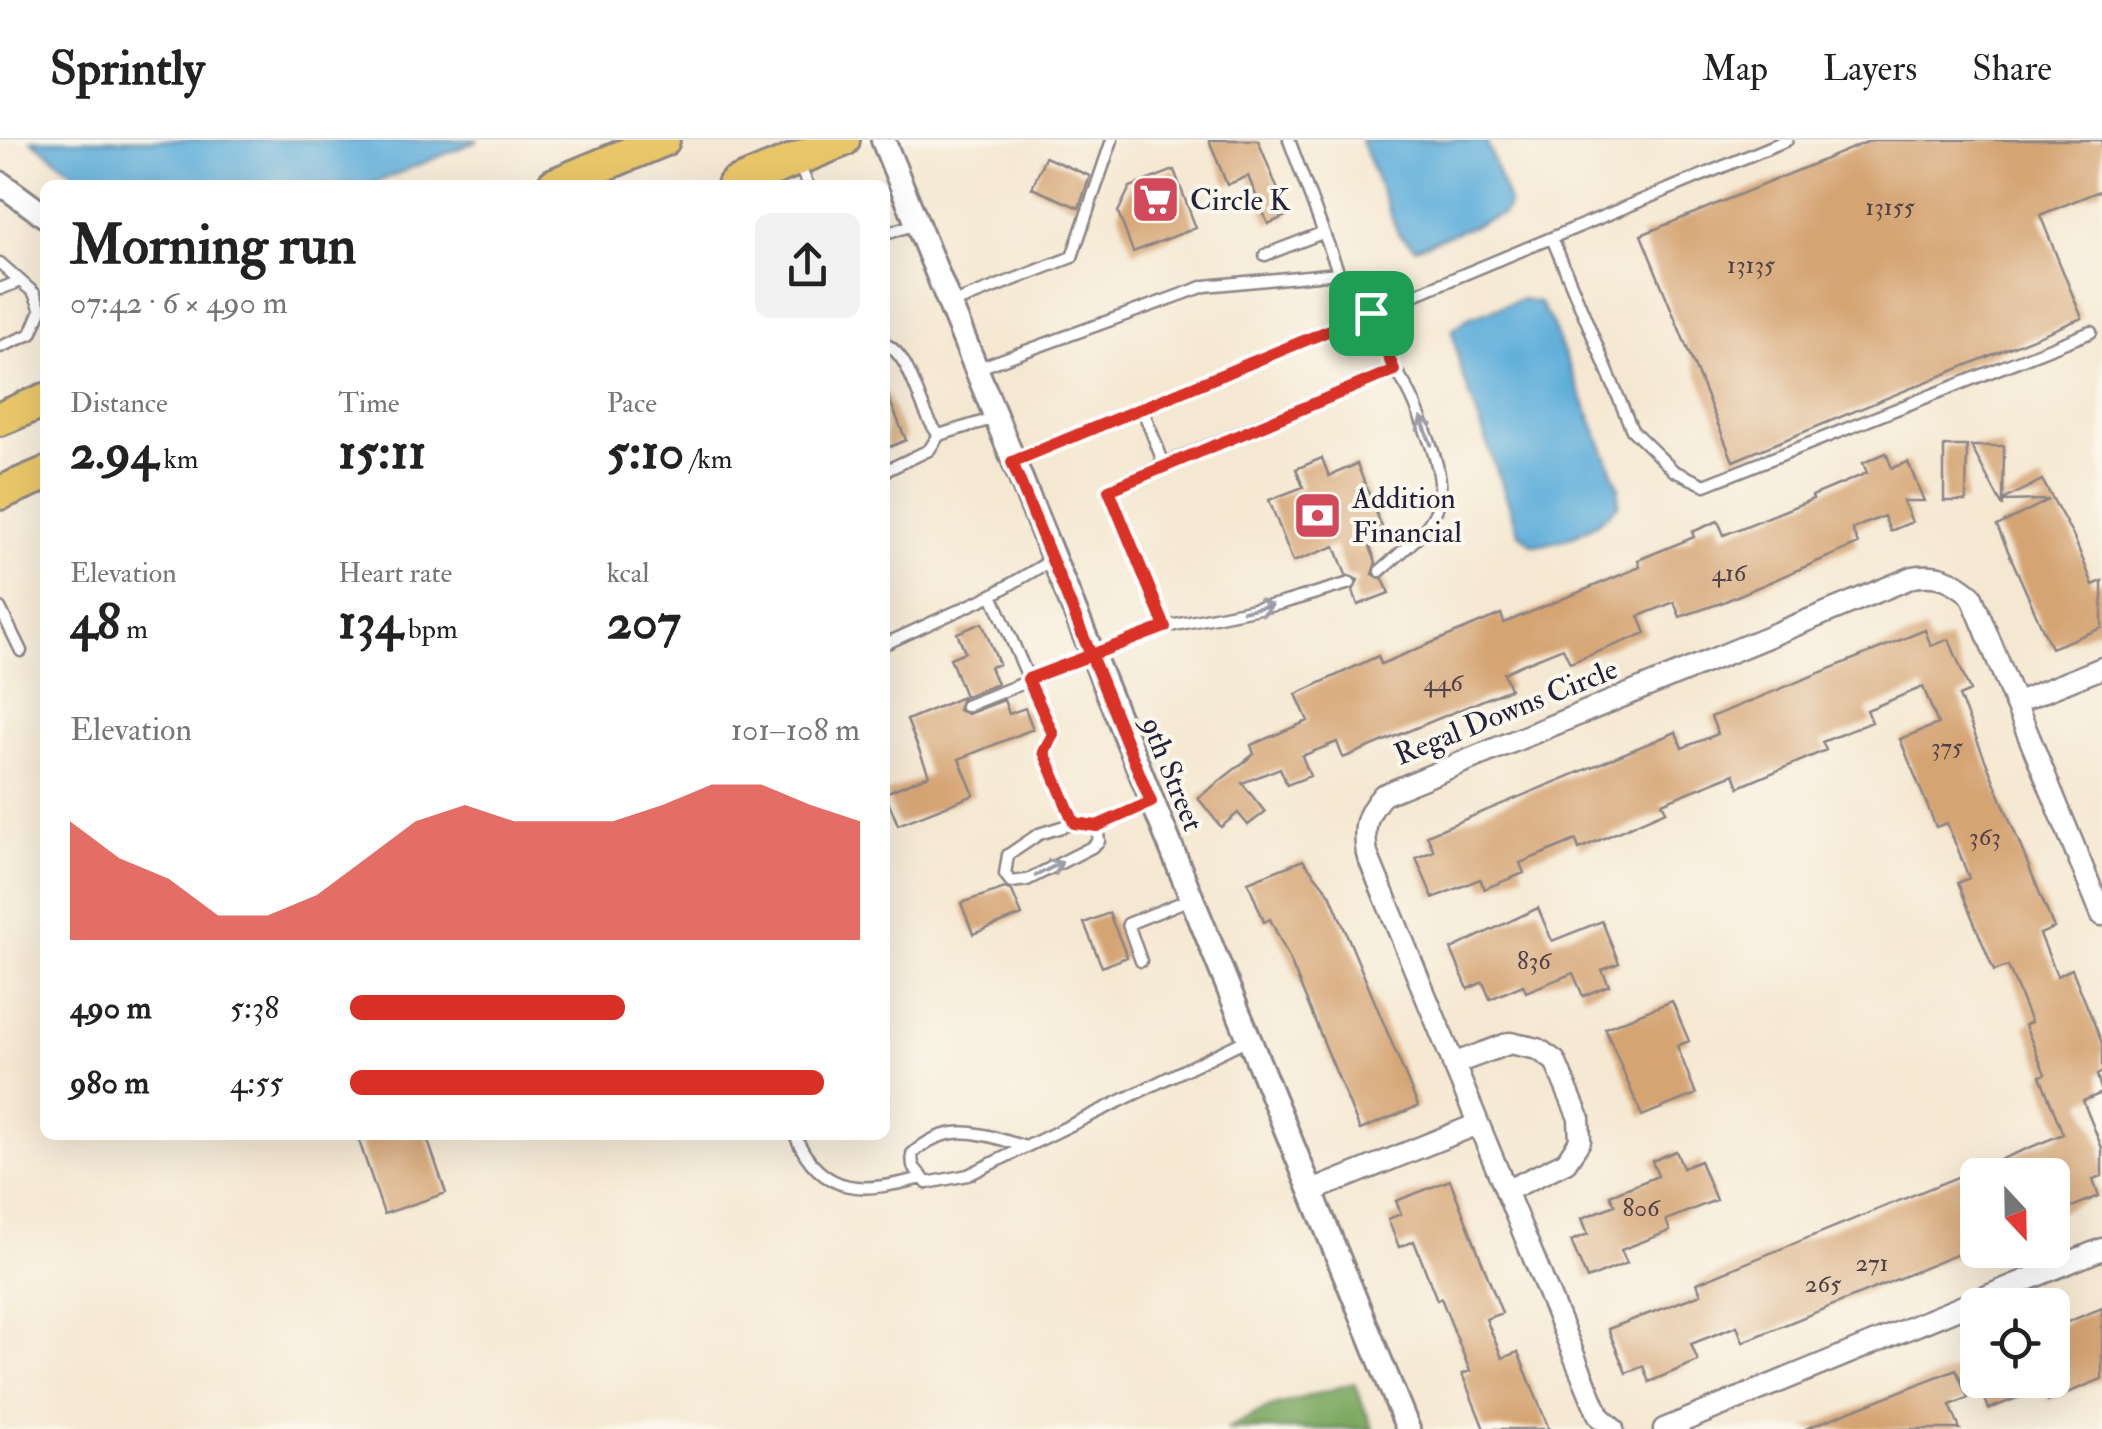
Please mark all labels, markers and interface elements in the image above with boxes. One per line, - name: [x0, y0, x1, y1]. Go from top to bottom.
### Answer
- text: Sprintly: [50, 39, 205, 99]
- text: Map: [1702, 47, 1768, 91]
- text: Layers: [1823, 47, 1917, 91]
- text: Share: [1972, 47, 2052, 91]
- supermarket icon: Circle K: [1129, 174, 1181, 226]
- place label: Circle K: [1190, 182, 1291, 219]
- house number: 13155: [1865, 192, 1915, 223]
- text: Morning run: [70, 211, 356, 280]
- button: share: [755, 213, 860, 318]
- house number: 13135: [1727, 250, 1775, 281]
- pin: [1329, 271, 1414, 356]
- text: 07:42 · 6 × 490 m: [70, 283, 288, 323]
- icon: arrive: [1344, 286, 1399, 341]
- text: Distance: [70, 386, 168, 421]
- text: Time: [338, 386, 400, 421]
- text: Pace: [607, 386, 657, 421]
- one-way arrow: [1415, 416, 1433, 446]
- text: 2.94: [70, 421, 158, 484]
- text: 15:11: [338, 421, 426, 484]
- text: 5:10: [607, 421, 684, 484]
- text: km: [158, 442, 199, 477]
- text: /km: [684, 442, 732, 477]
- place label: Addition Financial: [1351, 480, 1462, 551]
- bank icon: Addition Financial: [1291, 489, 1343, 541]
- text: Elevation: [70, 556, 177, 591]
- text: Heart rate: [338, 556, 452, 591]
- text: kcal: [607, 556, 650, 591]
- house number: 416: [1712, 558, 1748, 589]
- text: 48: [70, 591, 120, 654]
- text: 134: [338, 591, 402, 654]
- text: 207: [607, 591, 681, 654]
- one-way arrow: [1241, 598, 1273, 617]
- text: m: [120, 612, 148, 647]
- text: bpm: [402, 612, 458, 647]
- street label: Regal Downs Circle: [1389, 650, 1623, 774]
- house number: 446: [1423, 668, 1464, 699]
- text: Elevation: [70, 710, 192, 750]
- text: 101–108 m: [731, 710, 860, 750]
- street label: 9th Street: [1132, 710, 1212, 837]
- house number: 375: [1931, 732, 1963, 763]
- house number: 363: [1969, 822, 2001, 853]
- one-way arrow: [1033, 859, 1063, 878]
- house number: 836: [1517, 946, 1552, 977]
- text: 490 m: [70, 988, 152, 1028]
- text: 5:38: [230, 988, 279, 1028]
- text: 980 m: [70, 1063, 149, 1103]
- text: 4:55: [230, 1063, 283, 1103]
- north arrow: [1960, 1158, 2070, 1268]
- map controls: [1960, 1158, 2070, 1398]
- house number: 806: [1622, 1193, 1661, 1224]
- house number: 271: [1856, 1248, 1889, 1279]
- house number: 265: [1805, 1269, 1841, 1300]
- button: locate: [1960, 1288, 2070, 1398]

